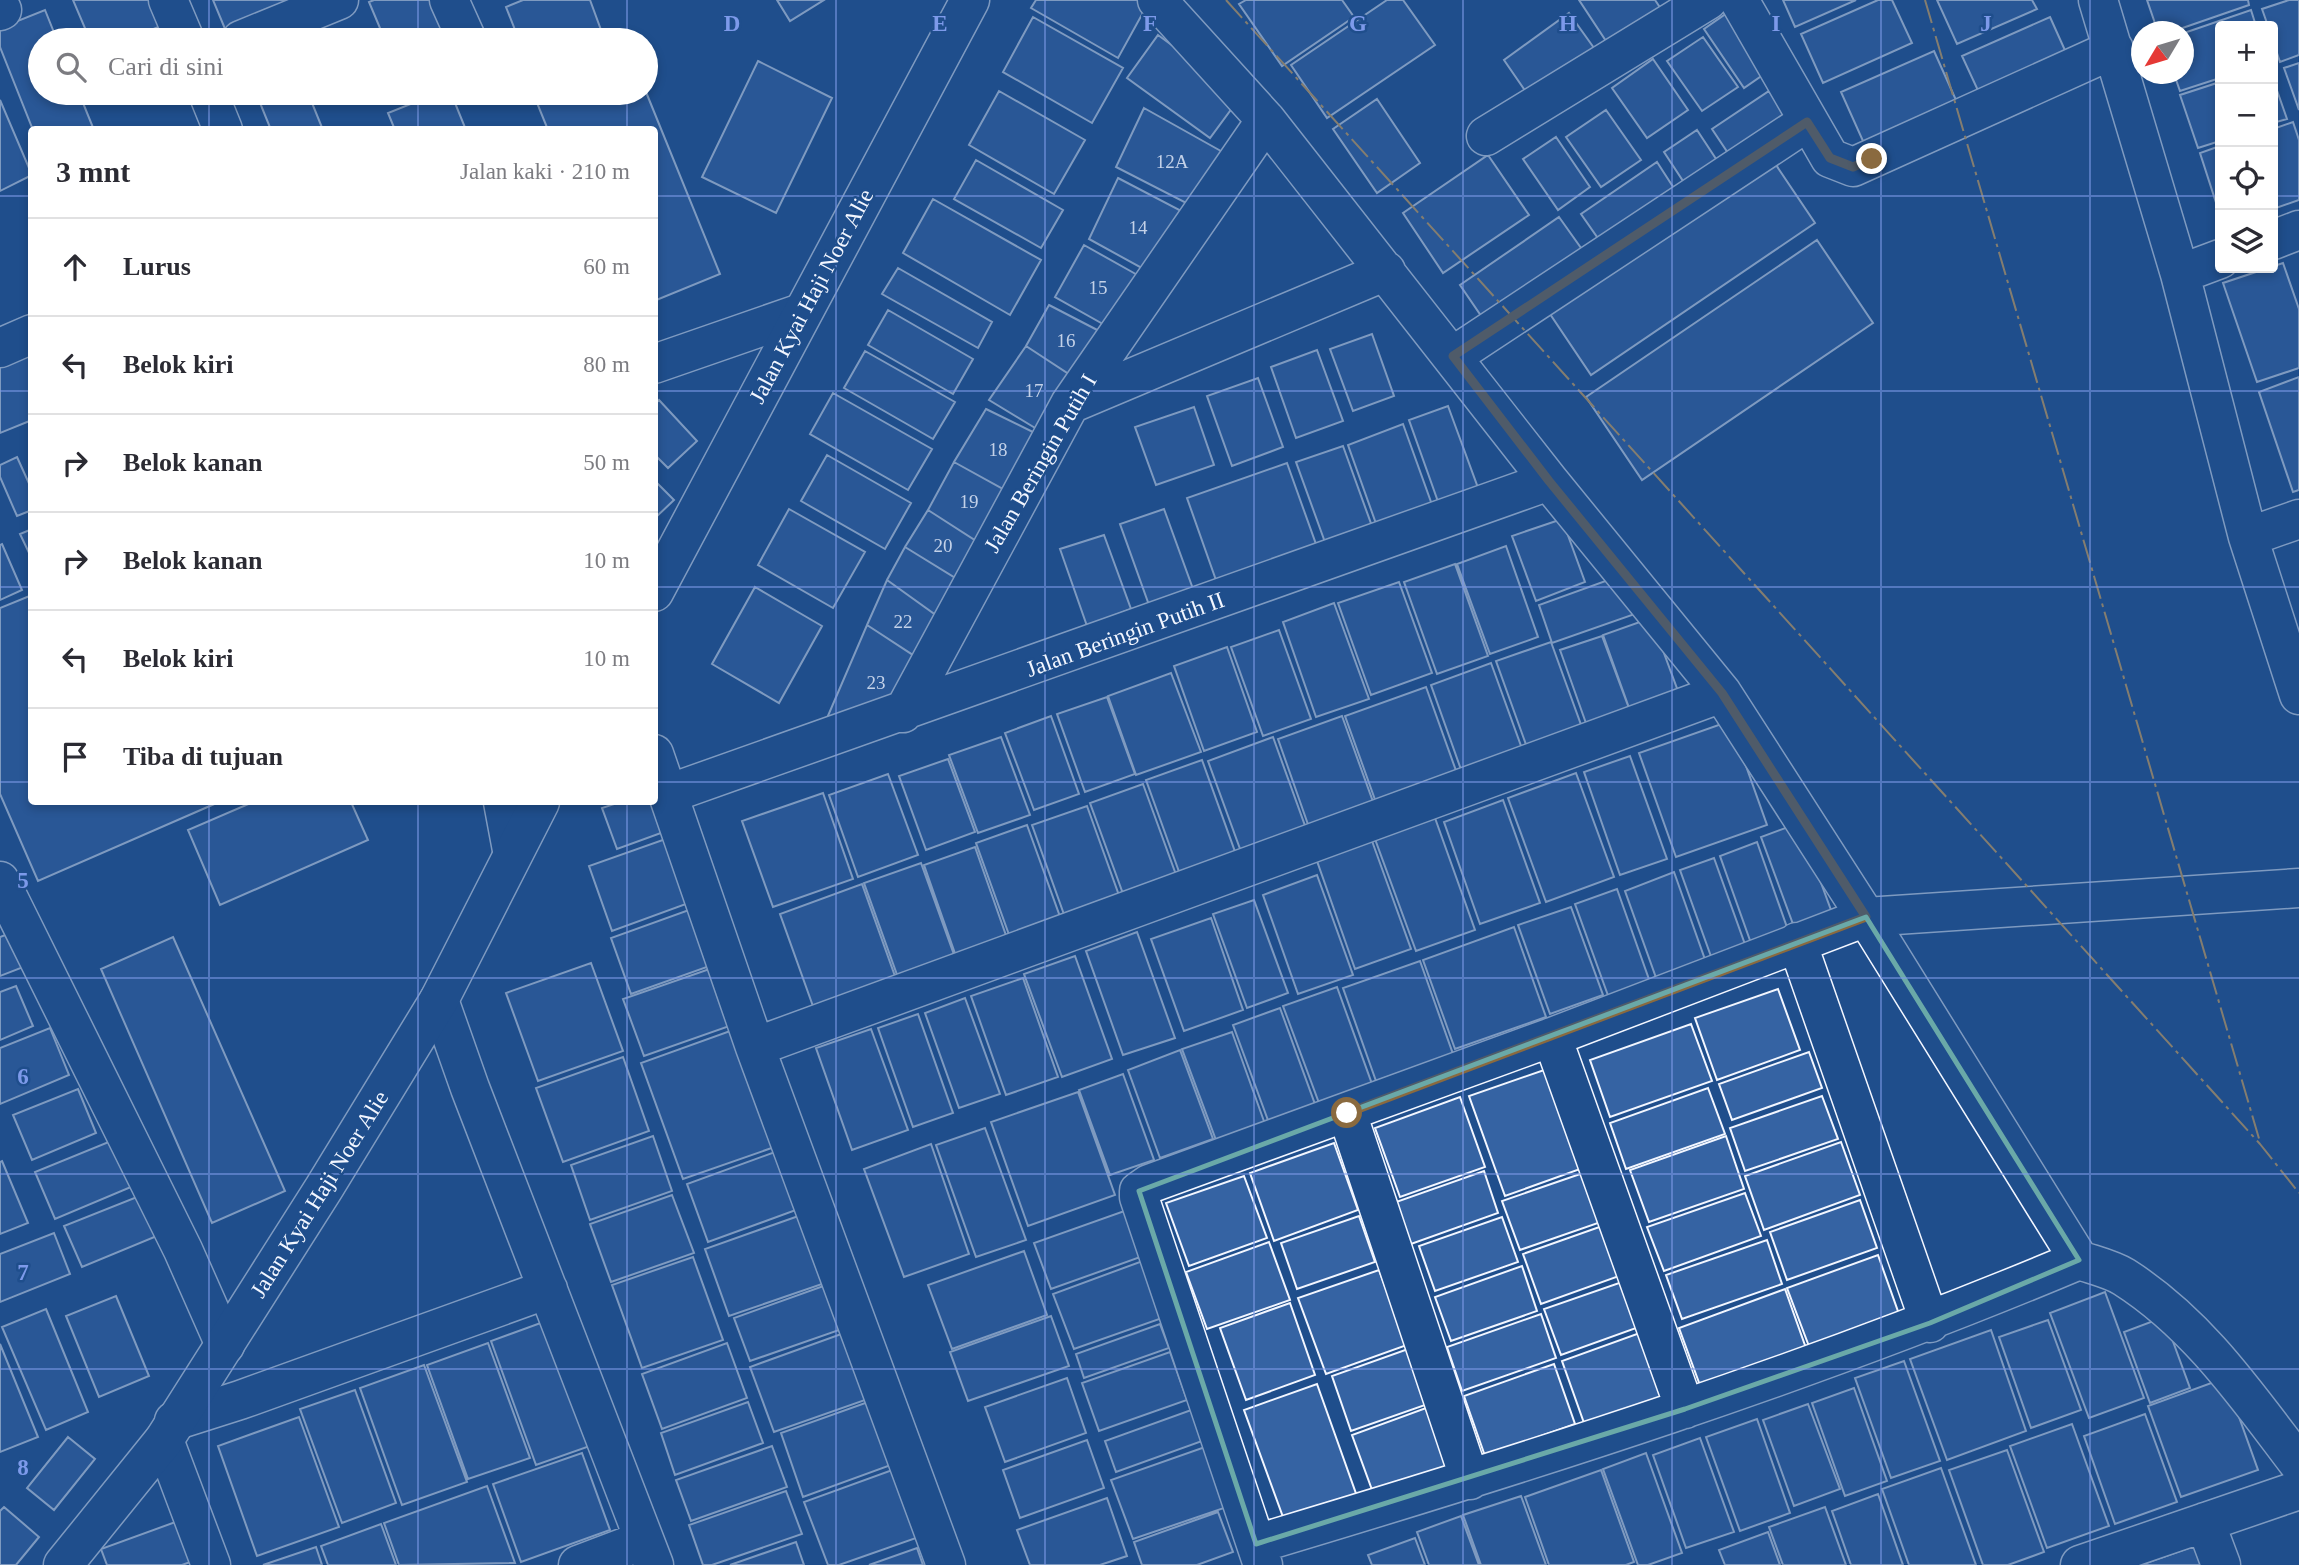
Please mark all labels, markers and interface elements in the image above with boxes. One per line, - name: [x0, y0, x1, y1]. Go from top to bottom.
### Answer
- text: D: [724, 11, 740, 36]
- text: E: [932, 11, 948, 36]
- text: F: [1143, 11, 1157, 36]
- text: G: [1349, 11, 1367, 36]
- text: H: [1559, 11, 1577, 36]
- text: I: [1772, 11, 1781, 36]
- text: J: [1980, 11, 1992, 36]
- north arrow: [2131, 21, 2194, 84]
- map controls: [2215, 21, 2278, 273]
- button: +: [2215, 21, 2278, 84]
- search box: [28, 28, 658, 105]
- icon: search: [52, 48, 90, 86]
- text: Cari di sini: [108, 52, 224, 81]
- button: −: [2215, 84, 2278, 147]
- route end: [1856, 143, 1887, 174]
- button: locate: [2215, 147, 2278, 210]
- house number: 12A: [1156, 151, 1189, 172]
- text: 3 mnt: [56, 155, 130, 188]
- text: Jalan kaki · 210 m: [460, 159, 630, 184]
- street label: Jalan Kyai Haji Noer Alie: [744, 185, 879, 408]
- button: layers: [2215, 210, 2278, 273]
- house number: 14: [1129, 217, 1148, 238]
- icon: ahead: [56, 248, 94, 286]
- text: Lurus: [123, 252, 191, 281]
- text: 60 m: [583, 254, 630, 279]
- house number: 15: [1089, 277, 1108, 298]
- house number: 16: [1057, 330, 1076, 351]
- icon: left: [56, 346, 94, 384]
- text: Belok kiri: [123, 350, 234, 379]
- text: 80 m: [583, 352, 630, 377]
- street label: Jalan Beringin Putih I: [979, 370, 1102, 557]
- house number: 17: [1025, 380, 1044, 401]
- house number: 18: [989, 439, 1008, 460]
- icon: right: [56, 444, 94, 482]
- text: Belok kanan: [123, 448, 262, 477]
- text: 50 m: [583, 450, 630, 475]
- house number: 19: [960, 491, 979, 512]
- house number: 20: [934, 535, 953, 556]
- icon: right: [56, 542, 94, 580]
- text: Belok kanan: [123, 546, 262, 575]
- text: 10 m: [583, 548, 630, 573]
- street label: Jalan Beringin Putih II: [1023, 587, 1228, 682]
- house number: 22: [894, 611, 913, 632]
- icon: left: [56, 640, 94, 678]
- text: Belok kiri: [123, 644, 234, 673]
- text: 10 m: [583, 646, 630, 671]
- house number: 23: [867, 672, 886, 693]
- icon: arrive: [56, 738, 94, 776]
- text: Tiba di tujuan: [123, 742, 283, 771]
- text: 5: [17, 868, 29, 893]
- text: 6: [17, 1064, 29, 1089]
- street label: Jalan Kyai Haji Noer Alie: [246, 1086, 393, 1302]
- route start: [1331, 1097, 1362, 1128]
- text: 7: [17, 1260, 29, 1285]
- text: 8: [17, 1455, 29, 1480]

